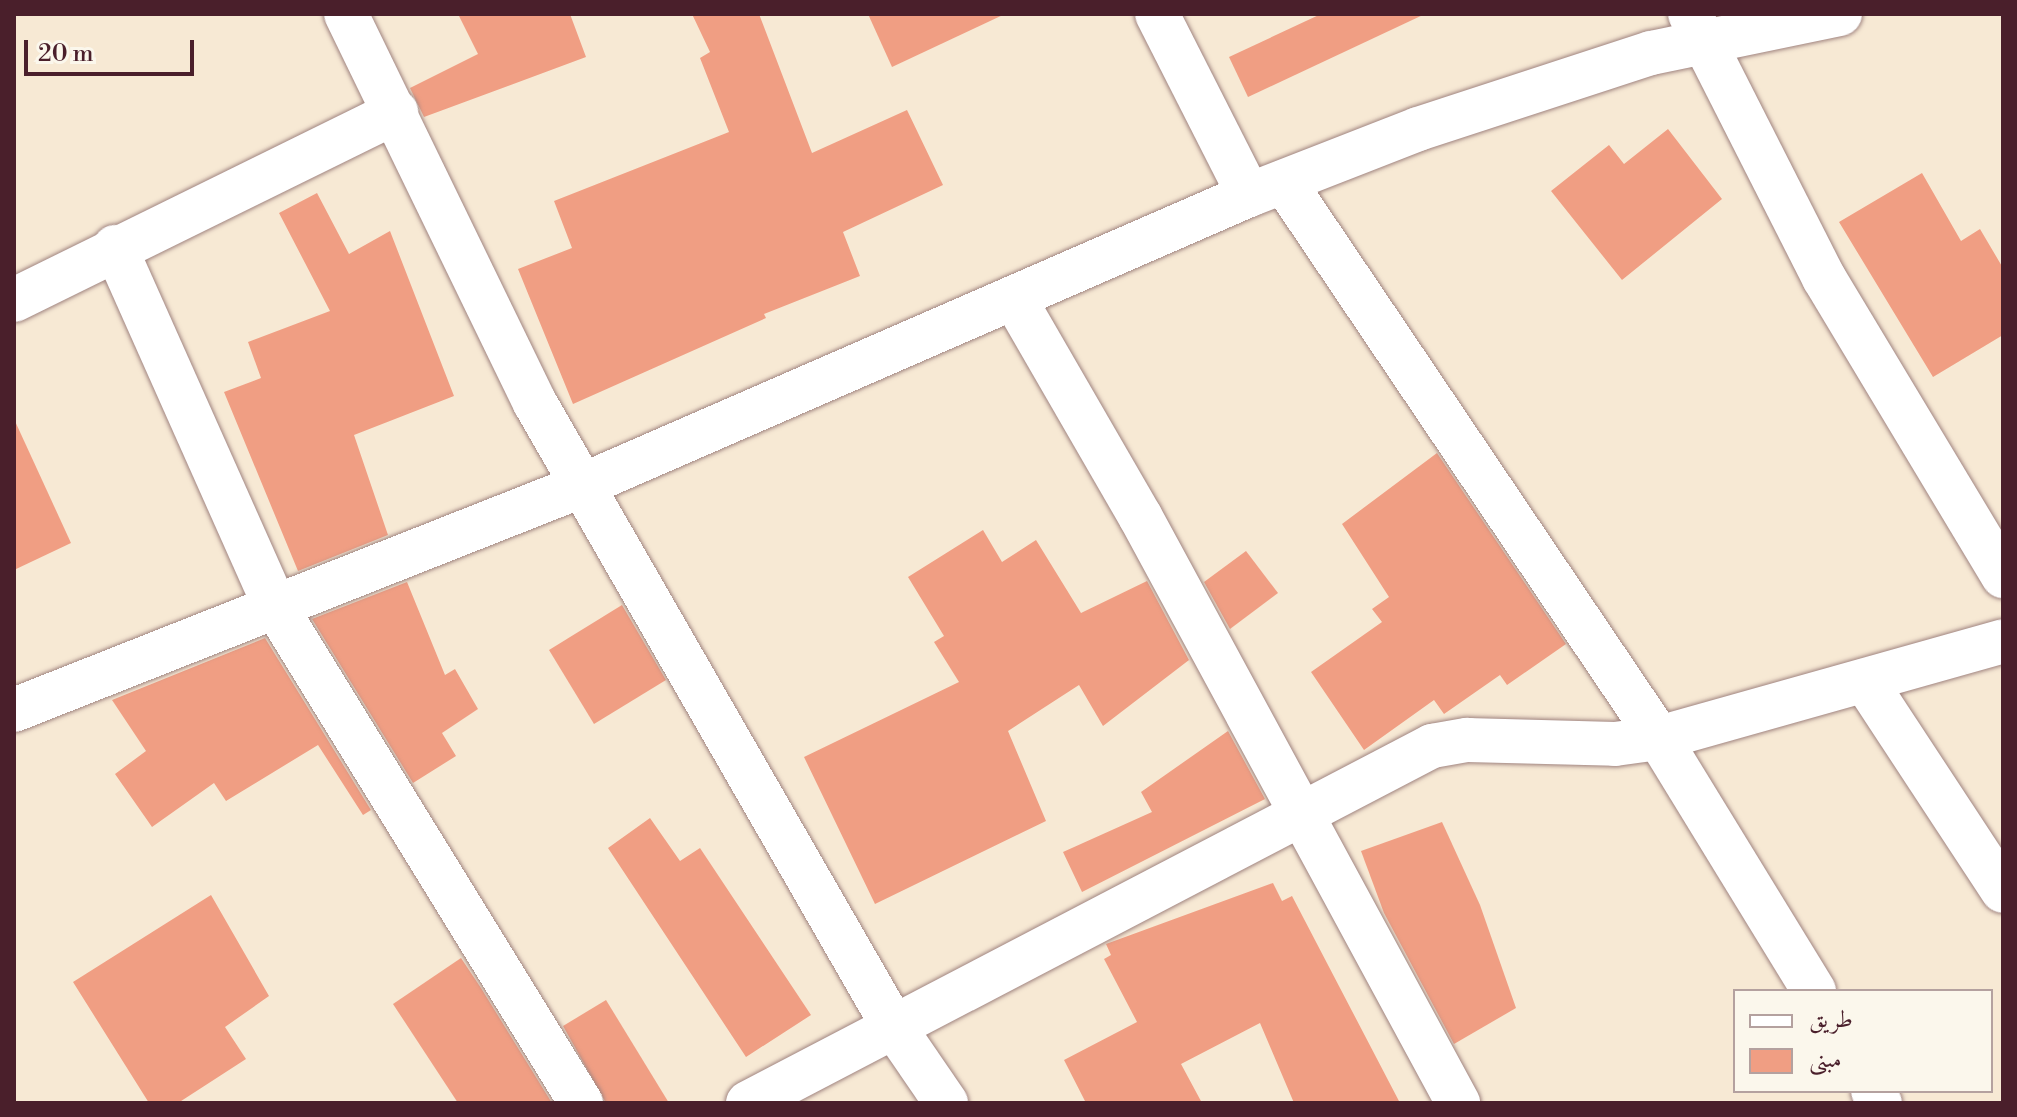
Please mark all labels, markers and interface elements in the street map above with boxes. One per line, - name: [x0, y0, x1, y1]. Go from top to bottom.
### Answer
- scale bar: [28, 24, 198, 74]
- text: 20 m: [38, 39, 94, 69]
- legend: [1733, 989, 1993, 1093]
- text: طريق: [1809, 1005, 1853, 1035]
- text: مبنى: [1809, 1045, 1842, 1075]

